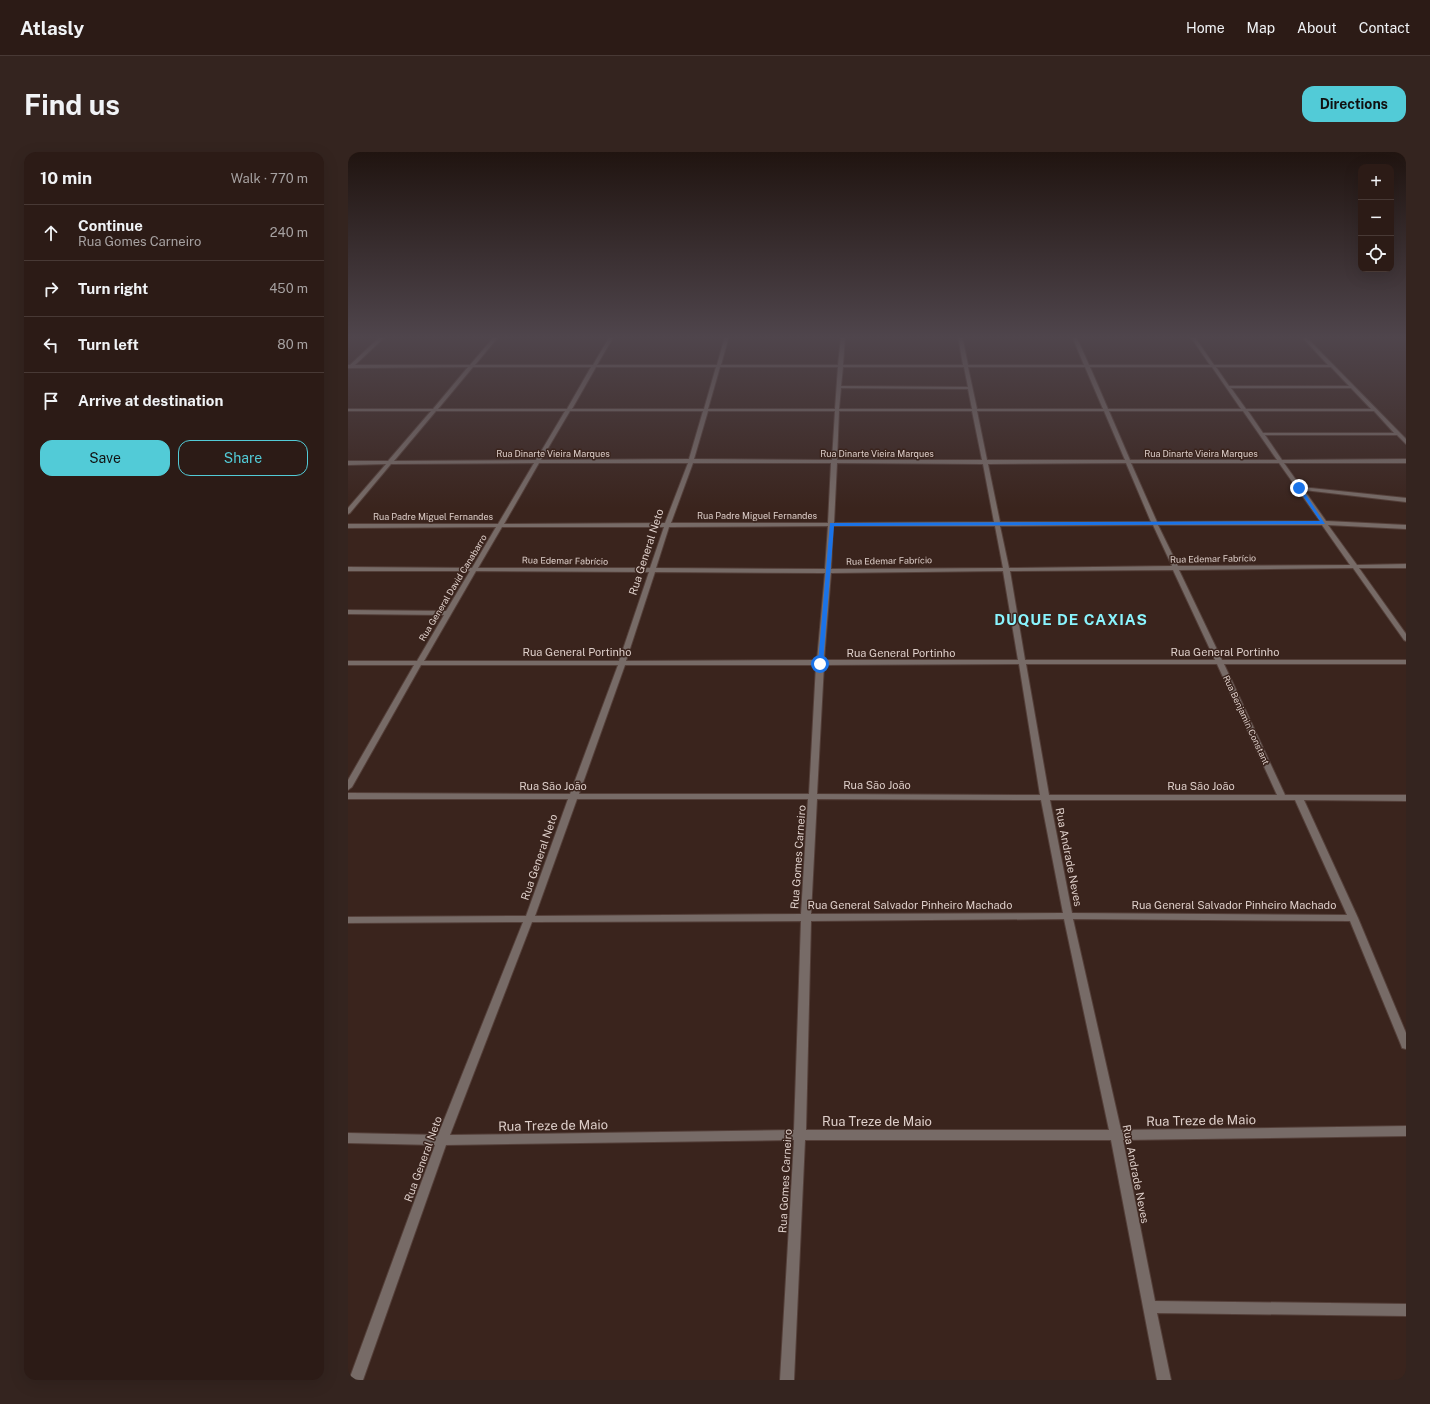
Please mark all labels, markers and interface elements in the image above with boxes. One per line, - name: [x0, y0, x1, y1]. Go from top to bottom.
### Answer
- text: Atlasly: [20, 17, 84, 39]
- text: Home: [1186, 20, 1225, 36]
- text: Map: [1247, 20, 1275, 36]
- text: About: [1297, 20, 1337, 36]
- text: Contact: [1359, 20, 1410, 36]
- button: Directions: [1302, 86, 1406, 122]
- text: Find us: [24, 88, 120, 121]
- map controls: [1358, 164, 1394, 272]
- button: +: [1358, 164, 1394, 200]
- text: 10 min: [40, 168, 92, 188]
- text: Walk · 770 m: [231, 171, 308, 186]
- button: −: [1358, 200, 1394, 236]
- text: Continue: [78, 217, 143, 234]
- icon: ahead: [40, 222, 62, 244]
- text: 240 m: [270, 225, 308, 240]
- text: Rua Gomes Carneiro: [78, 234, 201, 249]
- button: locate: [1358, 236, 1394, 272]
- icon: right: [40, 278, 62, 300]
- text: Turn right: [78, 280, 148, 297]
- text: 450 m: [269, 281, 308, 296]
- icon: left: [40, 334, 62, 356]
- text: Turn left: [78, 336, 139, 353]
- text: 80 m: [277, 337, 308, 352]
- icon: arrive: [40, 390, 62, 412]
- text: Arrive at destination: [78, 392, 223, 409]
- button: Save: [40, 440, 170, 476]
- button: Share: [178, 440, 308, 476]
- street label: Rua Dinarte Vieira Marques: [496, 448, 610, 459]
- street label: Rua Dinarte Vieira Marques: [820, 448, 934, 459]
- street label: Rua Dinarte Vieira Marques: [1144, 448, 1258, 459]
- route end: [1290, 479, 1308, 497]
- street label: Rua General Neto: [626, 507, 666, 597]
- street label: Rua Padre Miguel Fernandes: [697, 510, 818, 521]
- street label: Rua Padre Miguel Fernandes: [373, 511, 494, 522]
- street label: Rua General David Canabarro: [416, 532, 489, 643]
- street label: Rua Edemar Fabrício: [1170, 552, 1256, 565]
- street label: Rua Edemar Fabrício: [522, 554, 608, 567]
- street label: Rua Edemar Fabrício: [846, 554, 932, 567]
- district label: DUQUE DE CAXIAS: [994, 611, 1148, 628]
- street label: Rua General Portinho: [523, 646, 631, 658]
- street label: Rua General Portinho: [1171, 646, 1279, 658]
- street label: Rua General Portinho: [847, 647, 955, 659]
- route start: [811, 655, 829, 673]
- street label: Rua Benjamin Constant: [1221, 673, 1272, 767]
- street label: Rua São João: [843, 779, 911, 791]
- street label: Rua São João: [519, 780, 587, 792]
- street label: Rua São João: [1167, 780, 1235, 792]
- street label: Rua Gomes Carneiro: [788, 805, 808, 909]
- street label: Rua Andrade Neves: [1054, 807, 1085, 908]
- street label: Rua General Neto: [519, 812, 559, 902]
- street label: Rua General Salvador Pinheiro Machado: [808, 899, 1012, 911]
- street label: Rua General Salvador Pinheiro Machado: [1132, 899, 1336, 911]
- street label: Rua Treze de Maio: [1146, 1112, 1256, 1129]
- street label: Rua Treze de Maio: [822, 1114, 932, 1129]
- street label: Rua General Neto: [402, 1115, 444, 1203]
- street label: Rua Treze de Maio: [498, 1117, 608, 1134]
- street label: Rua Andrade Neves: [1121, 1124, 1152, 1225]
- street label: Rua Gomes Carneiro: [776, 1129, 794, 1233]

